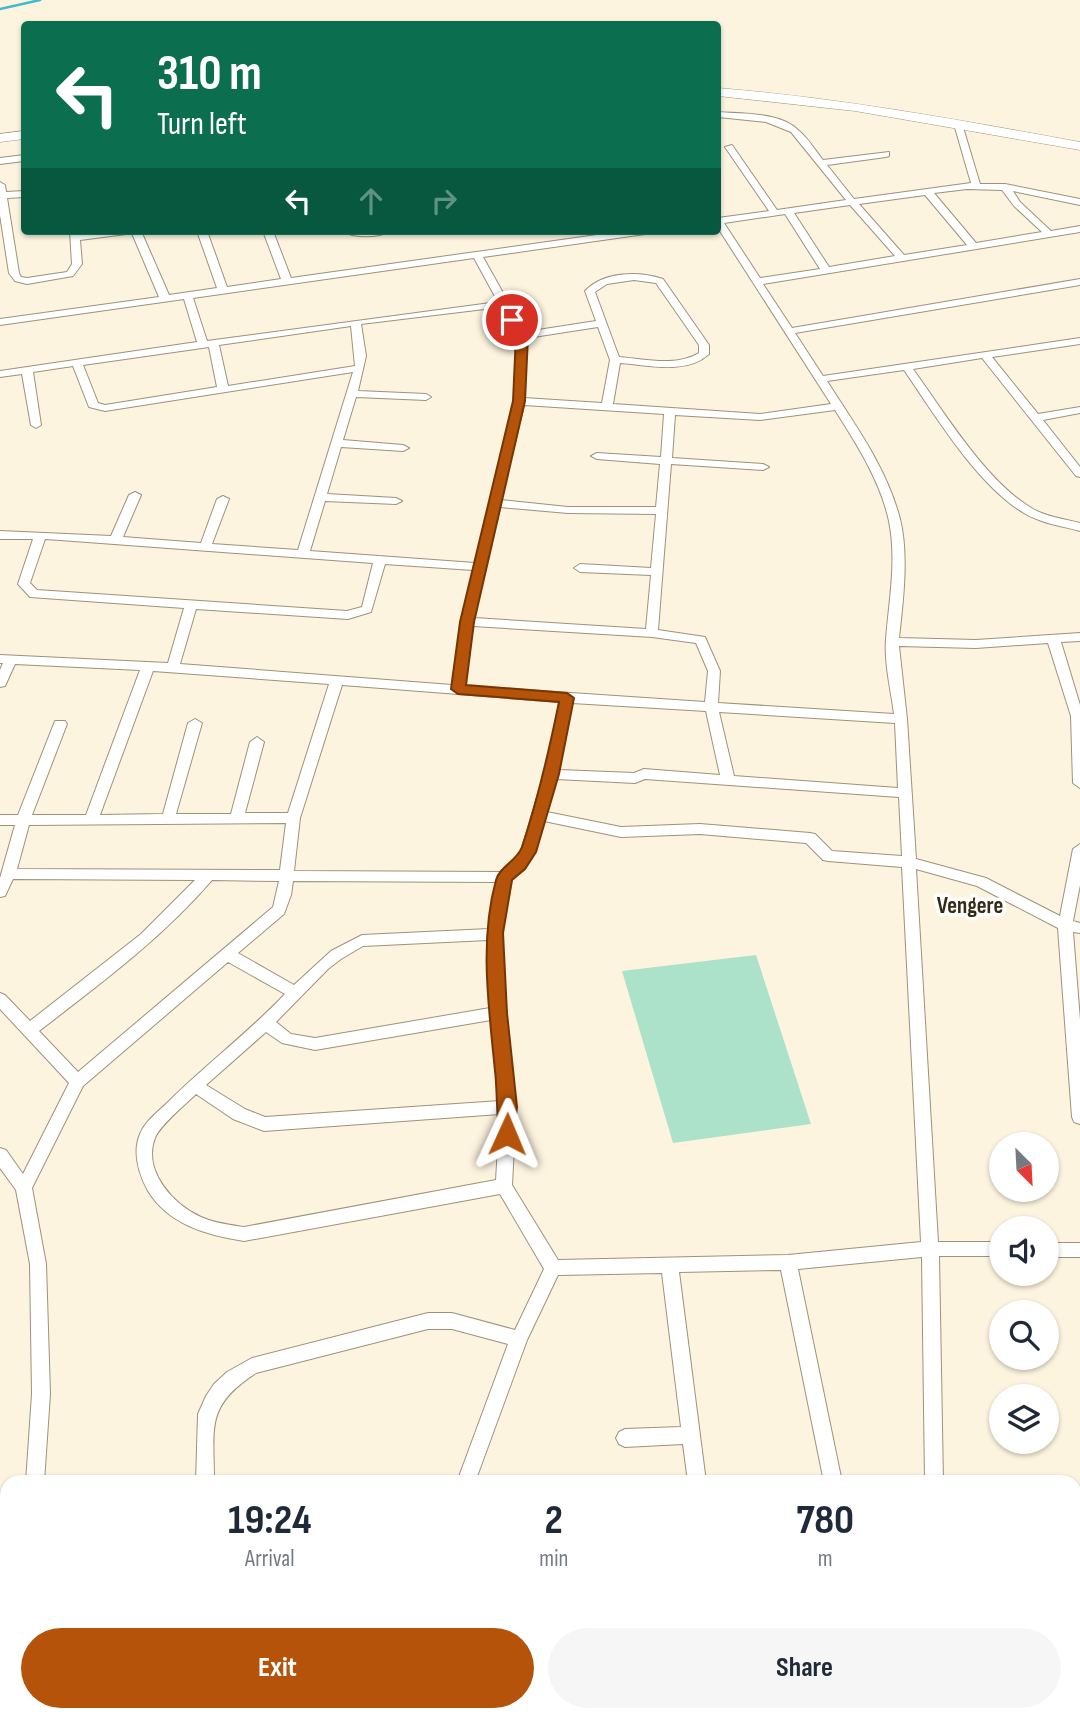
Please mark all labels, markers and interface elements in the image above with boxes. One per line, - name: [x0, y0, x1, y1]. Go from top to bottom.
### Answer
- text: 310 m: [157, 45, 262, 104]
- icon: left: [42, 49, 133, 140]
- text: Turn left: [157, 105, 247, 144]
- icon: left: [279, 182, 317, 220]
- icon: ahead: [352, 182, 390, 220]
- icon: right: [425, 182, 463, 220]
- pin: [482, 290, 542, 350]
- icon: arrive: [493, 301, 531, 339]
- district label: Vengere: [937, 892, 1003, 920]
- position arrow: [470, 1097, 544, 1171]
- north arrow: [989, 1132, 1059, 1202]
- map controls: [989, 1132, 1059, 1454]
- button: sound: [989, 1216, 1059, 1286]
- button: search: [989, 1300, 1059, 1370]
- button: layers: [989, 1384, 1059, 1454]
- text: 19:24: [228, 1495, 311, 1546]
- text: 2: [545, 1495, 563, 1546]
- text: 780: [796, 1495, 854, 1546]
- text: Arrival: [245, 1545, 294, 1573]
- text: min: [539, 1545, 568, 1573]
- text: m: [818, 1545, 833, 1573]
- button: Exit: [21, 1628, 534, 1708]
- button: Share: [548, 1628, 1061, 1708]

